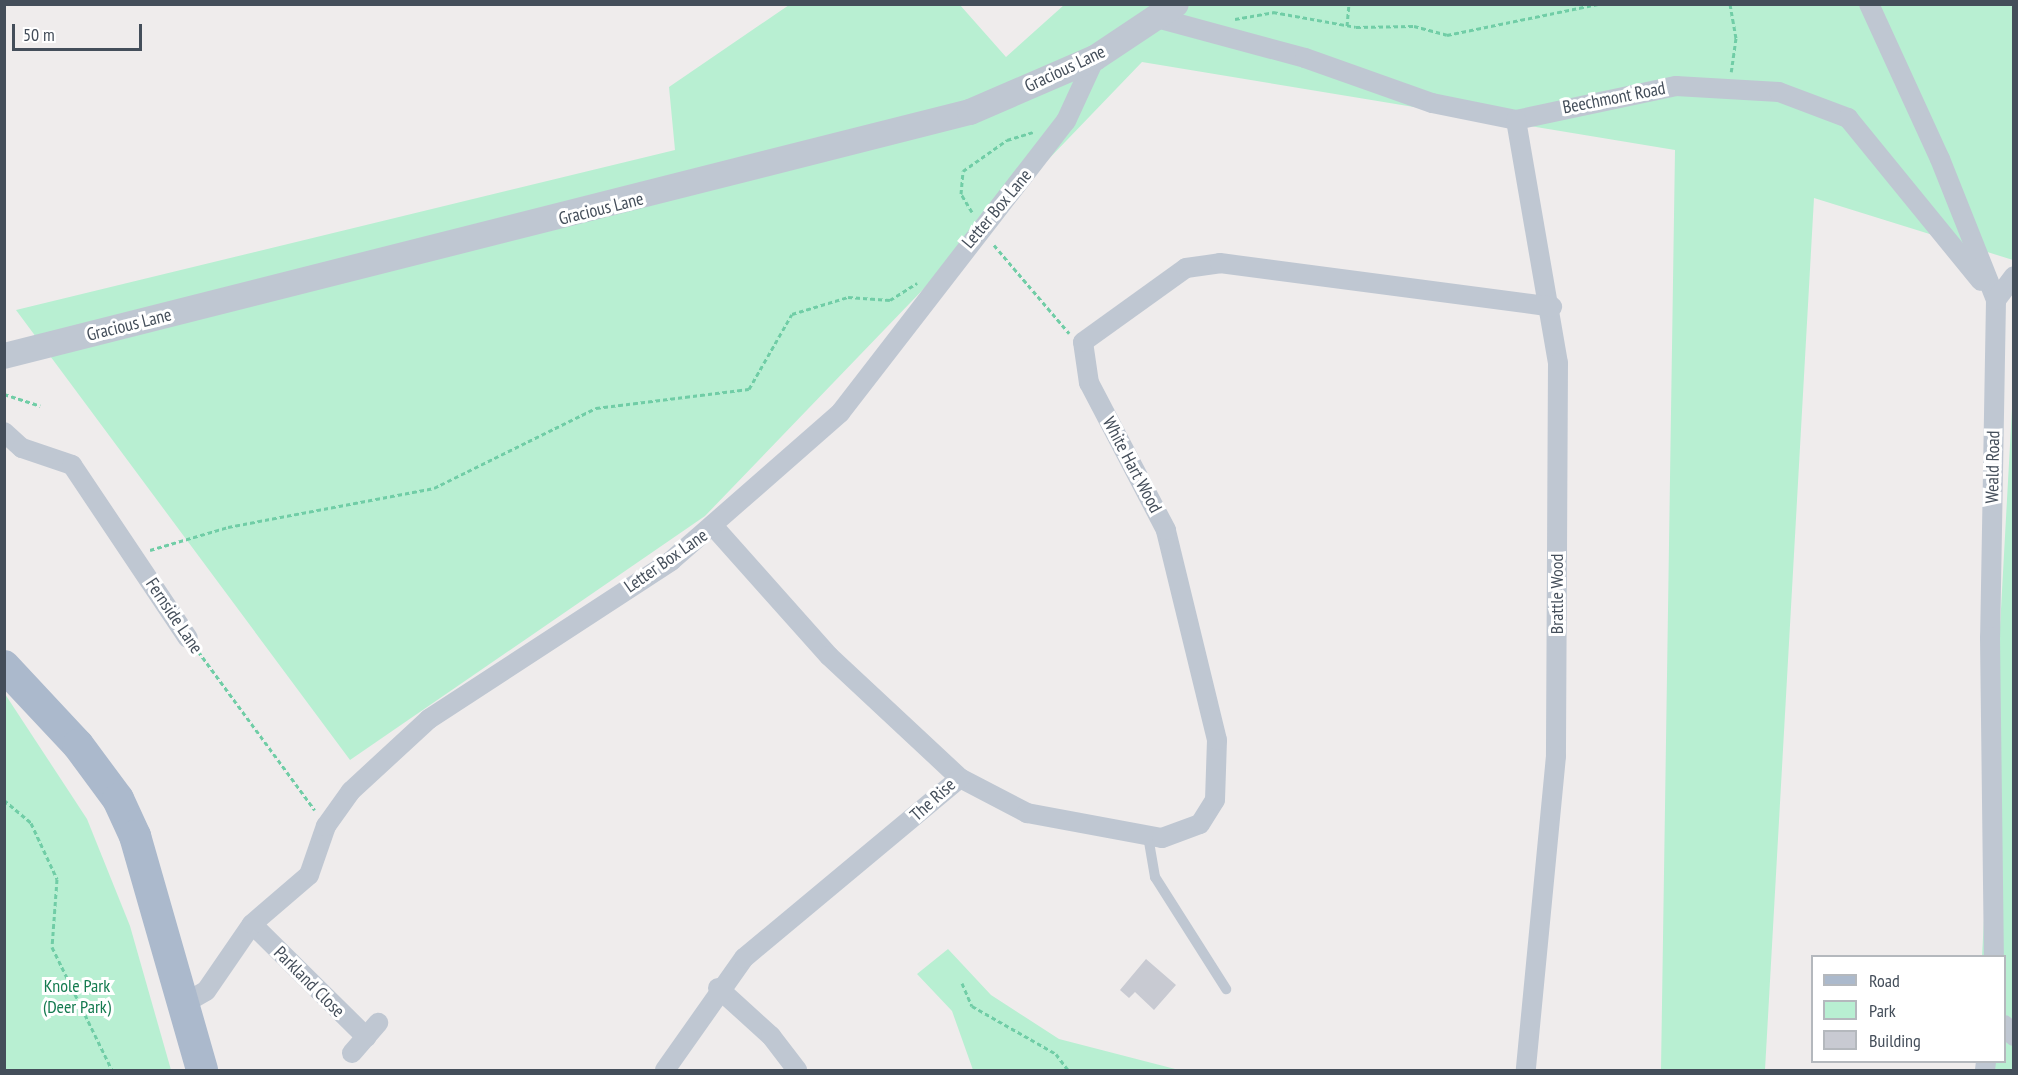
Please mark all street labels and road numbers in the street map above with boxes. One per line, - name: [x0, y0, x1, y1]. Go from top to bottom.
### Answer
- street label: Gracious Lane: [1021, 41, 1109, 97]
- street label: Beechmont Road: [1561, 77, 1667, 119]
- street label: Letter Box Lane: [958, 165, 1036, 253]
- street label: Gracious Lane: [556, 188, 646, 230]
- street label: Gracious Lane: [84, 304, 174, 346]
- street label: White Hart Wood: [1098, 413, 1166, 517]
- street label: Weald Road: [1982, 431, 2004, 503]
- street label: Letter Box Lane: [620, 524, 712, 598]
- street label: Brattle Wood: [1546, 554, 1568, 634]
- street label: Fernside Lane: [141, 574, 207, 658]
- street label: The Rise: [906, 774, 960, 826]
- street label: Parkland Close: [269, 942, 349, 1022]

